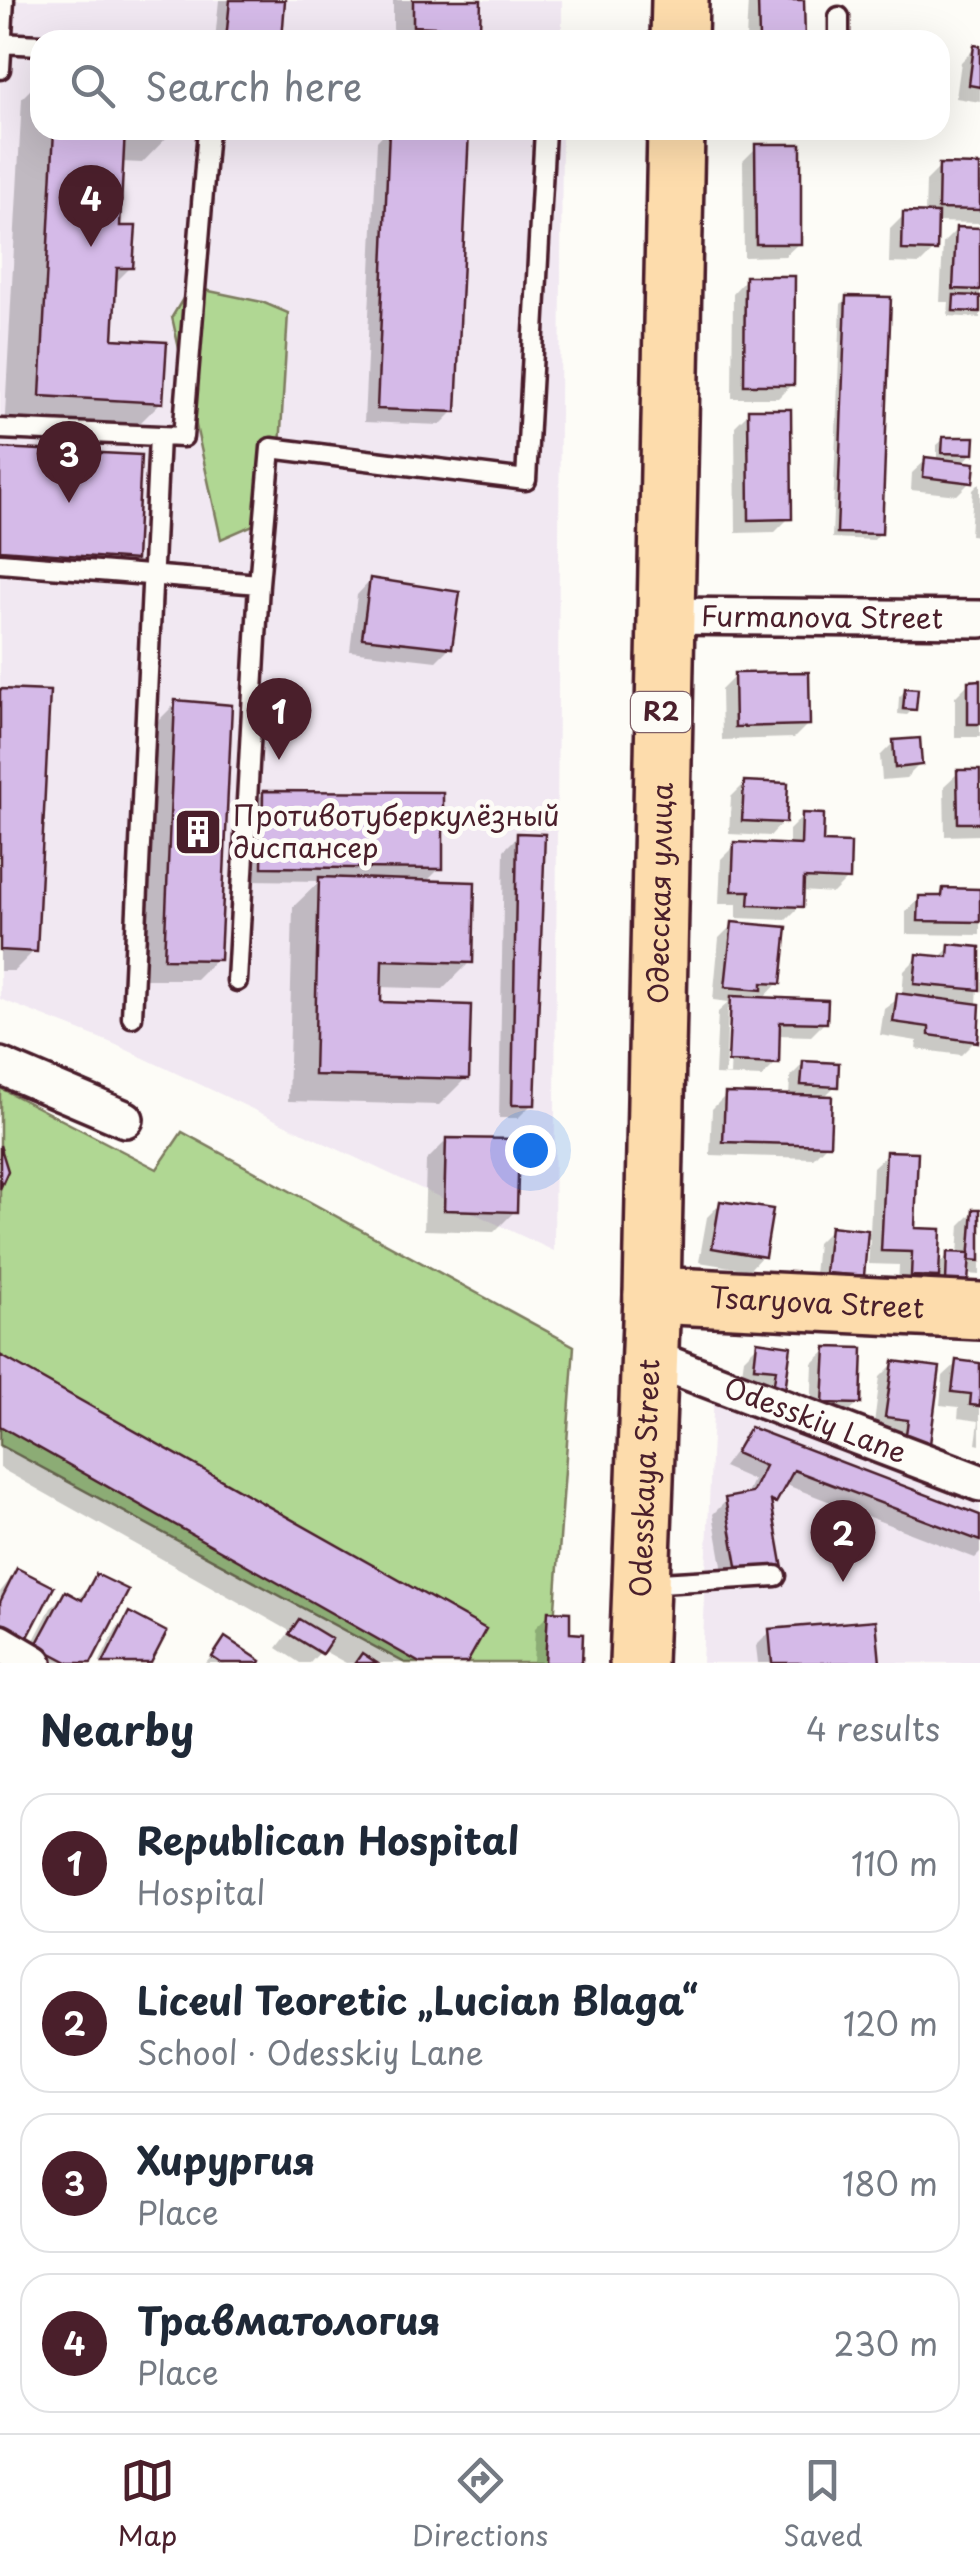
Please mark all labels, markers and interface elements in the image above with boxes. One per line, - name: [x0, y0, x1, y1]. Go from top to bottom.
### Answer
- search box: [30, 30, 950, 140]
- text: Search here: [145, 57, 362, 114]
- icon: search: [65, 58, 120, 113]
- pin: 4: [58, 164, 124, 247]
- pin: 3: [36, 420, 102, 503]
- street label: Furmanova Street: [701, 593, 943, 639]
- pin: 1: [246, 678, 312, 760]
- road number: R2: [631, 692, 691, 732]
- street label: Одесская улица: [635, 782, 683, 1004]
- place label: Противотуберкулёзный диспансер: [233, 793, 560, 868]
- building icon: Противотуберкулёзный диспансер: [172, 806, 224, 858]
- your location: [505, 1125, 556, 1176]
- street label: Tsaryova Street: [709, 1275, 925, 1328]
- street label: Odesskaya Street: [618, 1358, 670, 1598]
- street label: Odesskiy Lane: [718, 1365, 914, 1473]
- pin: 2: [810, 1500, 876, 1582]
- text: Nearby: [40, 1697, 194, 1760]
- text: 4 results: [806, 1704, 940, 1752]
- text: Republican Hospital: [137, 1811, 519, 1868]
- text: 1: [67, 1839, 82, 1887]
- text: 110 m: [851, 1839, 938, 1887]
- text: Hospital: [137, 1868, 265, 1916]
- text: Liceul Teoretic „Lucian Blaga“: [137, 1971, 698, 2028]
- text: 2: [63, 1999, 86, 2047]
- text: 120 m: [843, 1999, 938, 2047]
- text: School · Odesskiy Lane: [137, 2028, 484, 2076]
- text: Хирургия: [137, 2131, 315, 2188]
- text: 3: [64, 2159, 85, 2207]
- text: 180 m: [842, 2159, 938, 2207]
- text: Place: [137, 2188, 219, 2236]
- text: Травматология: [137, 2291, 441, 2348]
- text: 4: [64, 2319, 85, 2367]
- text: 230 m: [833, 2319, 938, 2367]
- text: Place: [137, 2348, 219, 2396]
- tab: Map: [117, 2453, 177, 2556]
- tab: Directions: [412, 2453, 548, 2556]
- tab: Saved: [783, 2453, 863, 2556]

